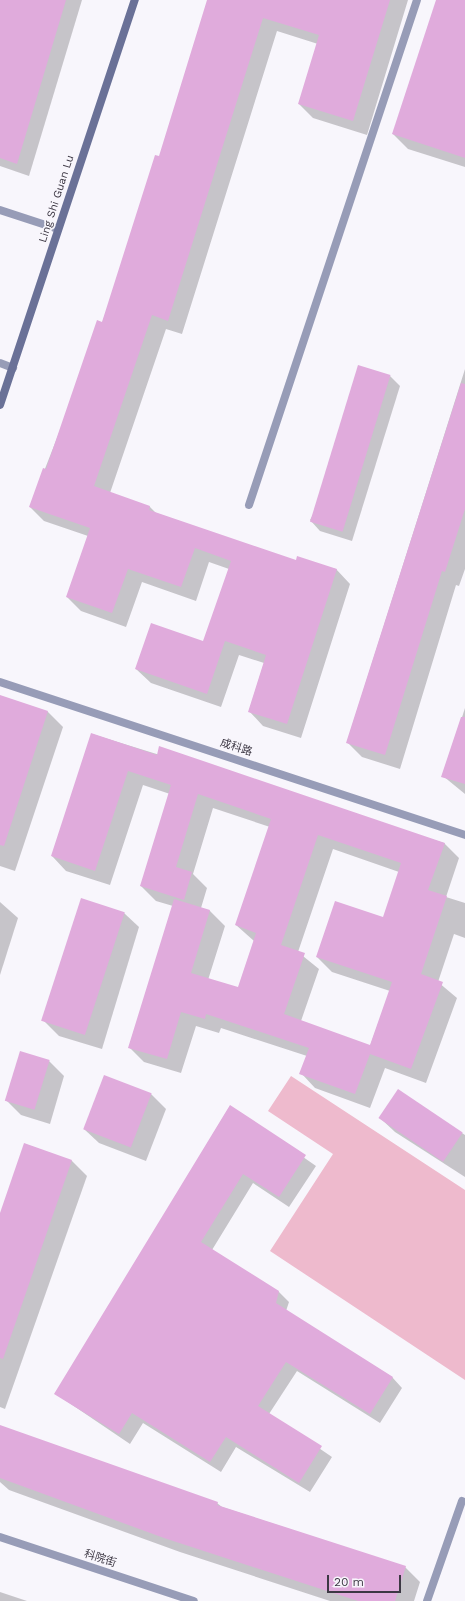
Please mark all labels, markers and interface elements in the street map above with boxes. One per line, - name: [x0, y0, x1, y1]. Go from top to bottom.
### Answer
- street label: Ling Shi Guan Lu: [37, 154, 77, 244]
- street label: 成科路: [218, 737, 254, 759]
- street label: 科院街: [82, 1548, 118, 1570]
- scale bar: [329, 1567, 403, 1593]
- text: 20 m: [334, 1575, 364, 1589]

